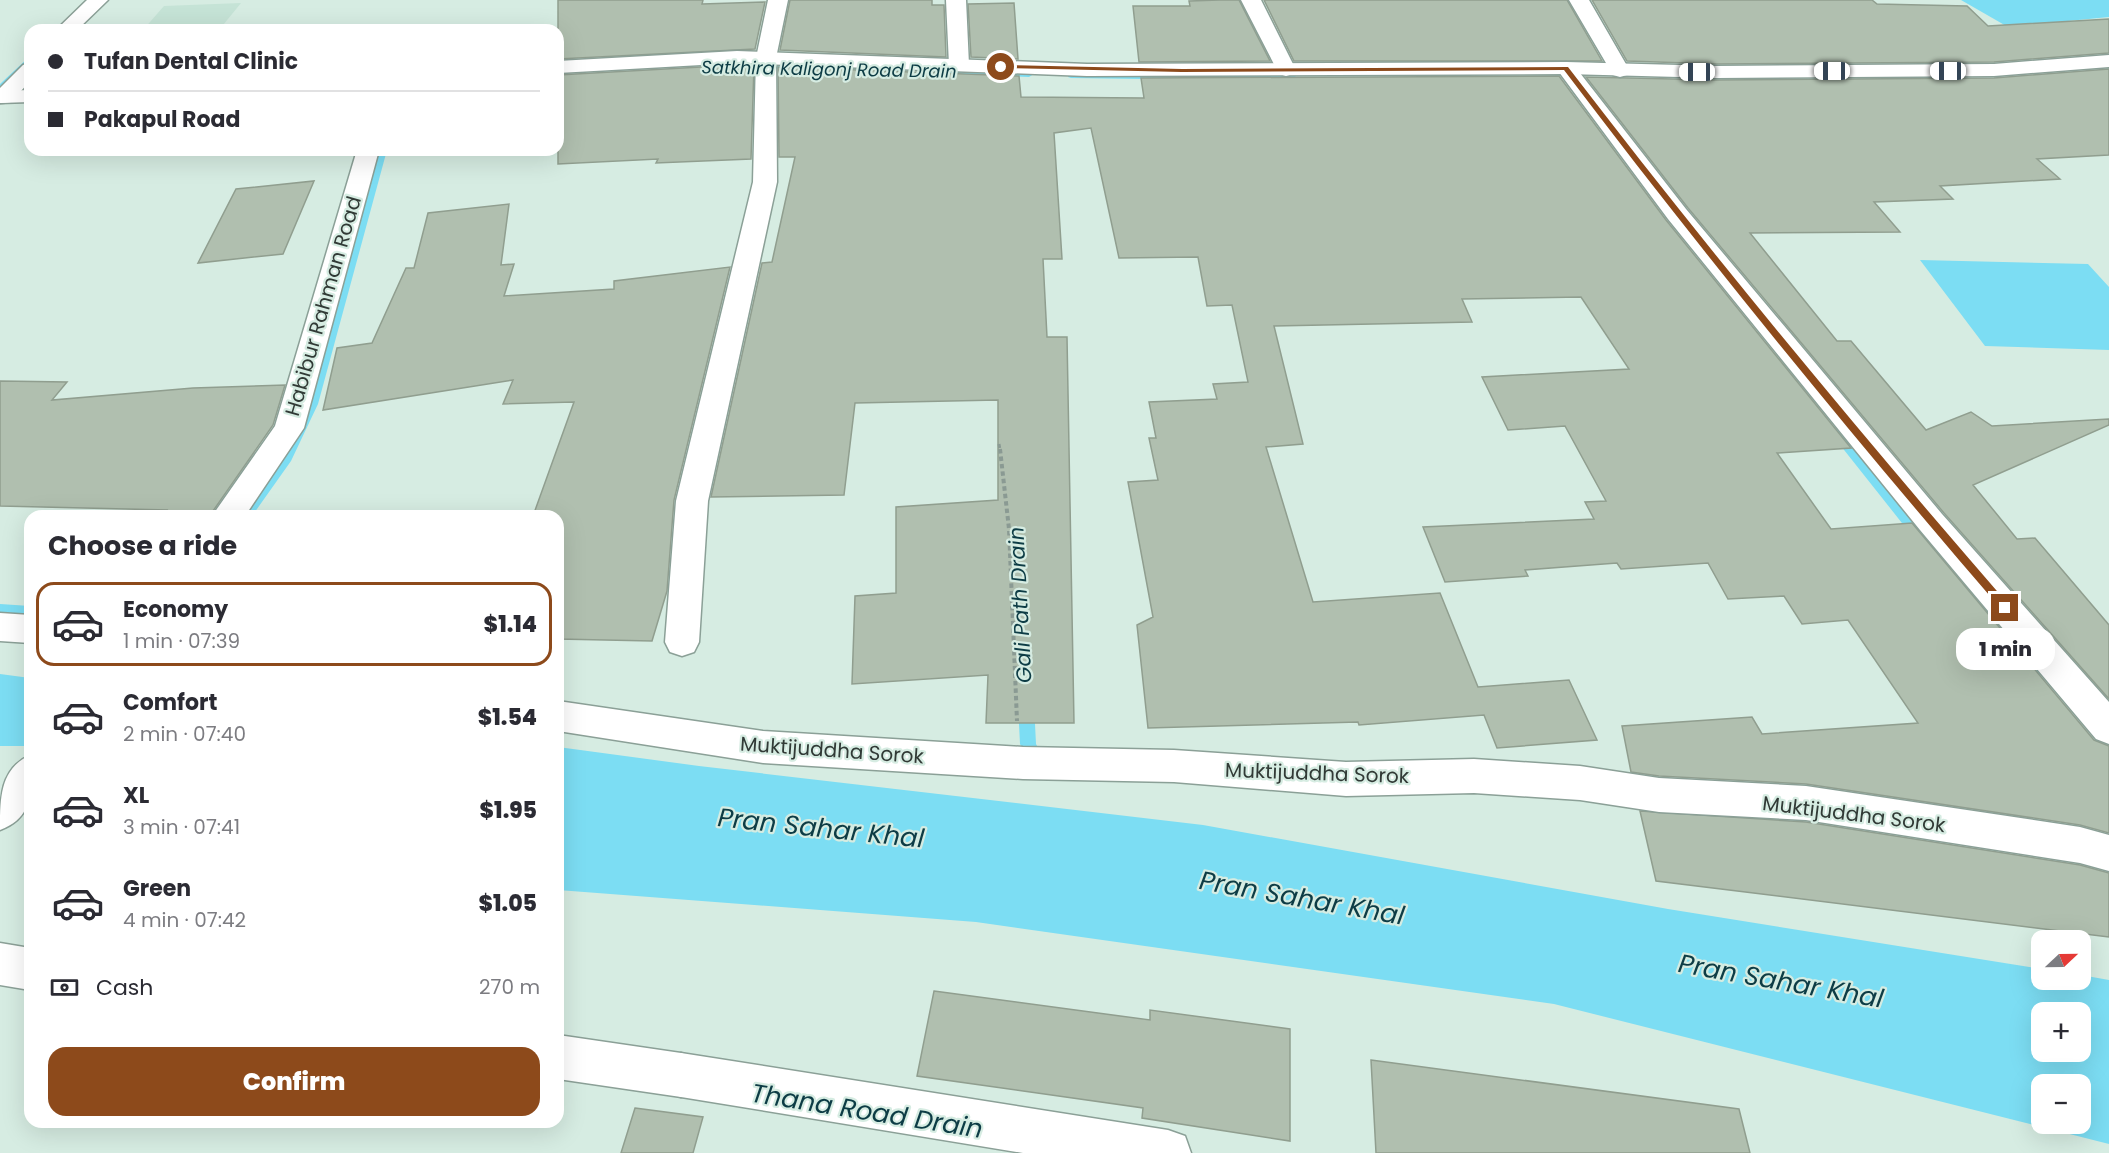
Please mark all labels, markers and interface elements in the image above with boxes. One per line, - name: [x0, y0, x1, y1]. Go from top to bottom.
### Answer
- text: Tufan Dental Clinic: [84, 46, 298, 77]
- route start: [987, 53, 1014, 80]
- water label: Satkhira Kaligonj Road Drain: [701, 54, 957, 84]
- car: [1814, 62, 1850, 80]
- car: [1930, 62, 1966, 80]
- car: [1679, 63, 1715, 81]
- text: Pakapul Road: [84, 104, 240, 135]
- street label: Habibur Rahman Road: [278, 193, 368, 419]
- water label: Gali Path Drain: [1001, 526, 1039, 684]
- text: Choose a ride: [48, 527, 237, 564]
- text: Economy: [123, 594, 228, 625]
- route end: [1991, 594, 2018, 621]
- icon: car: [51, 597, 105, 651]
- text: $1.14: [484, 609, 537, 640]
- text: 1 min · 07:39: [123, 627, 240, 655]
- callout: 1 min: [1956, 629, 2054, 671]
- text: 1 min: [1979, 635, 2032, 663]
- text: Comfort: [123, 687, 217, 718]
- icon: car: [51, 690, 105, 744]
- text: $1.54: [478, 702, 537, 733]
- text: 2 min · 07:40: [123, 720, 246, 748]
- street label: Muktijuddha Sorok: [739, 730, 925, 770]
- street label: Muktijuddha Sorok: [1225, 756, 1410, 790]
- text: XL: [123, 780, 149, 811]
- icon: car: [51, 783, 105, 837]
- street label: Muktijuddha Sorok: [1761, 789, 1948, 839]
- text: $1.95: [480, 795, 537, 826]
- water label: Pran Sahar Khal: [716, 799, 927, 857]
- text: 3 min · 07:41: [123, 813, 240, 841]
- water label: Pran Sahar Khal: [1197, 862, 1408, 934]
- text: Green: [123, 873, 191, 904]
- icon: car: [51, 876, 105, 930]
- text: $1.05: [478, 888, 537, 919]
- text: 4 min · 07:42: [123, 906, 246, 934]
- north arrow: [2031, 930, 2091, 990]
- map controls: [2031, 930, 2091, 1134]
- water label: Pran Sahar Khal: [1676, 945, 1887, 1017]
- icon: cash: [48, 971, 81, 1004]
- text: Cash: [96, 972, 153, 1003]
- text: 270 m: [479, 973, 540, 1001]
- button: +: [2031, 1002, 2091, 1062]
- button: Confirm: [48, 1047, 540, 1116]
- button: −: [2031, 1074, 2091, 1134]
- water label: Thana Road Drain: [748, 1075, 986, 1147]

